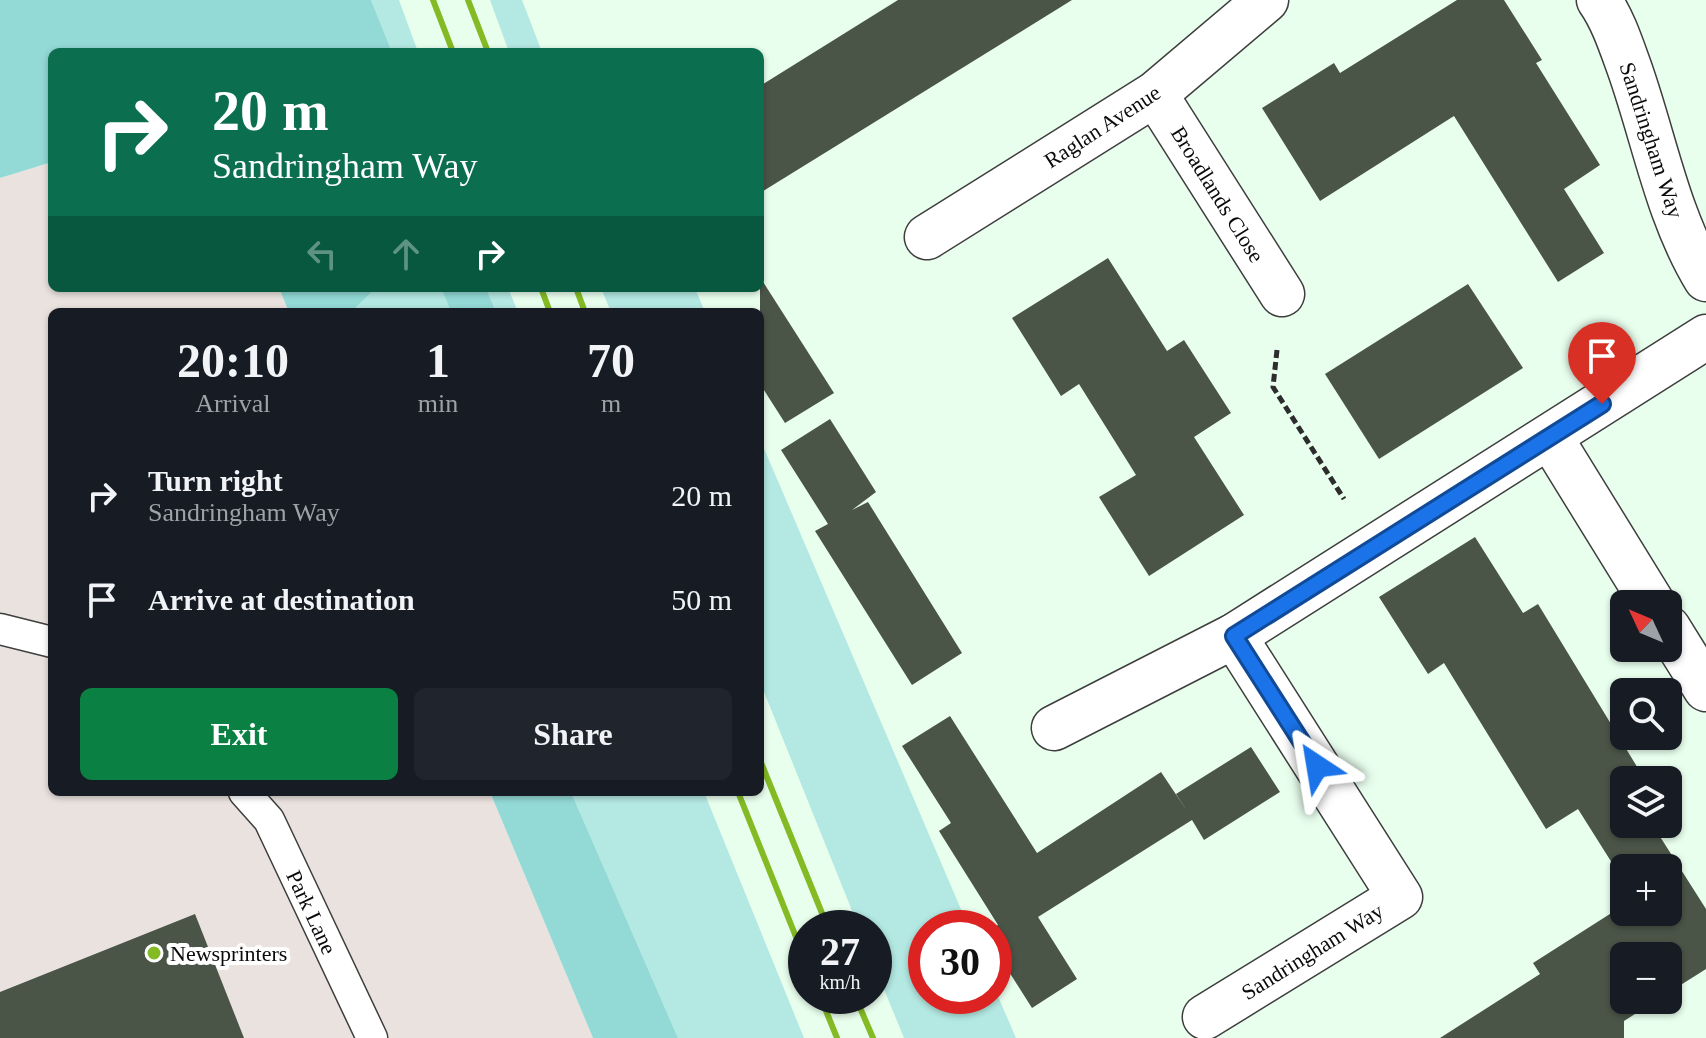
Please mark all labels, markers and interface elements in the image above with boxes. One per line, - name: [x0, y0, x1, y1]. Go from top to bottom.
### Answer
- street label: Sandringham Way: [1615, 59, 1688, 221]
- icon: right: [80, 80, 184, 184]
- text: 20 m: [212, 80, 329, 142]
- street label: Raglan Avenue: [1040, 80, 1165, 173]
- street label: Broadlands Close: [1166, 122, 1269, 267]
- text: Sandringham Way: [212, 146, 477, 186]
- icon: left: [300, 232, 344, 276]
- icon: ahead: [384, 232, 428, 276]
- icon: right: [468, 232, 512, 276]
- pin: [1568, 322, 1636, 404]
- text: 20:10: [177, 334, 289, 387]
- text: 1: [426, 334, 450, 387]
- text: 70: [587, 334, 635, 387]
- icon: arrive: [1580, 334, 1624, 378]
- text: Arrival: [195, 389, 270, 418]
- text: min: [418, 389, 458, 418]
- text: m: [601, 389, 621, 418]
- text: Turn right: [148, 464, 283, 497]
- icon: right: [80, 474, 124, 518]
- text: 20 m: [671, 479, 732, 512]
- text: Sandringham Way: [148, 498, 340, 527]
- icon: arrive: [80, 578, 124, 622]
- text: Arrive at destination: [148, 583, 415, 616]
- text: 50 m: [671, 583, 732, 616]
- north arrow: [1610, 590, 1682, 662]
- map controls: [1610, 590, 1682, 1014]
- button: search: [1610, 678, 1682, 750]
- button: Exit: [80, 688, 398, 780]
- button: Share: [414, 688, 732, 780]
- position arrow: [1275, 724, 1359, 808]
- button: layers: [1610, 766, 1682, 838]
- button: +: [1610, 854, 1682, 926]
- street label: Park Lane: [281, 866, 342, 958]
- street label: Sandringham Way: [1237, 898, 1388, 1005]
- speed limit sign: 30: [908, 910, 1012, 1014]
- text: 27: [820, 929, 860, 974]
- place label: Newsprinters: [170, 941, 287, 966]
- button: −: [1610, 942, 1682, 1014]
- marker: Newsprinters: [145, 944, 163, 962]
- text: km/h: [819, 971, 861, 993]

